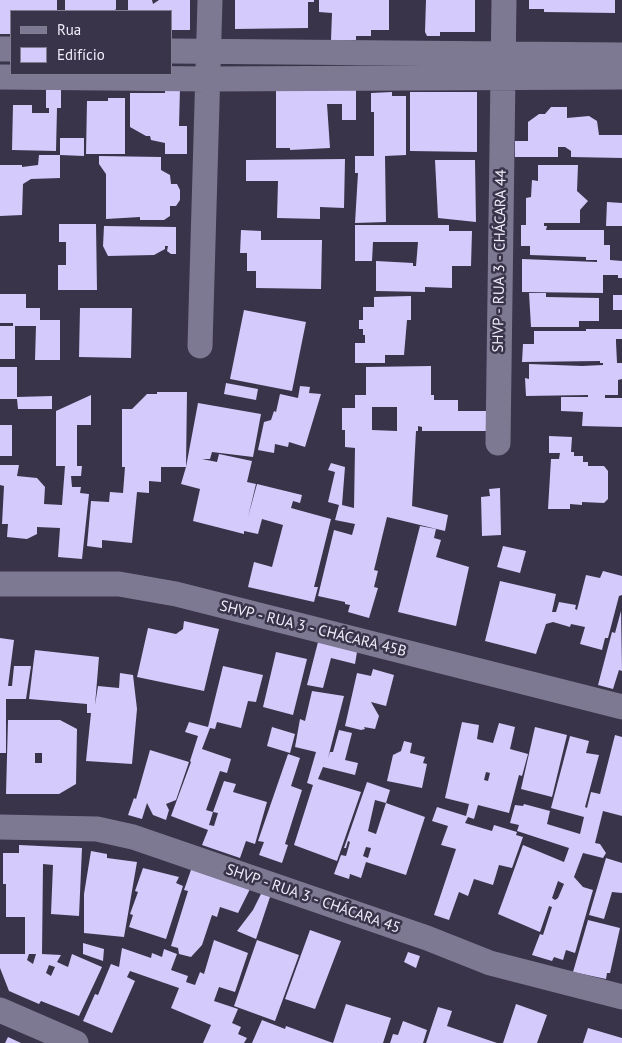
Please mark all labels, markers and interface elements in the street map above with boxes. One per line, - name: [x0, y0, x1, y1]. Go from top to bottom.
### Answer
- legend: [10, 10, 172, 75]
- text: Rua: [57, 20, 81, 39]
- text: Edifício: [57, 45, 105, 64]
- street label: SHVP - RUA 3 - CHÁCARA 44: [489, 169, 511, 353]
- street label: SHVP - RUA 3 - CHÁCARA 45B: [218, 597, 408, 661]
- street label: SHVP - RUA 3 - CHÁCARA 45: [224, 861, 402, 937]

